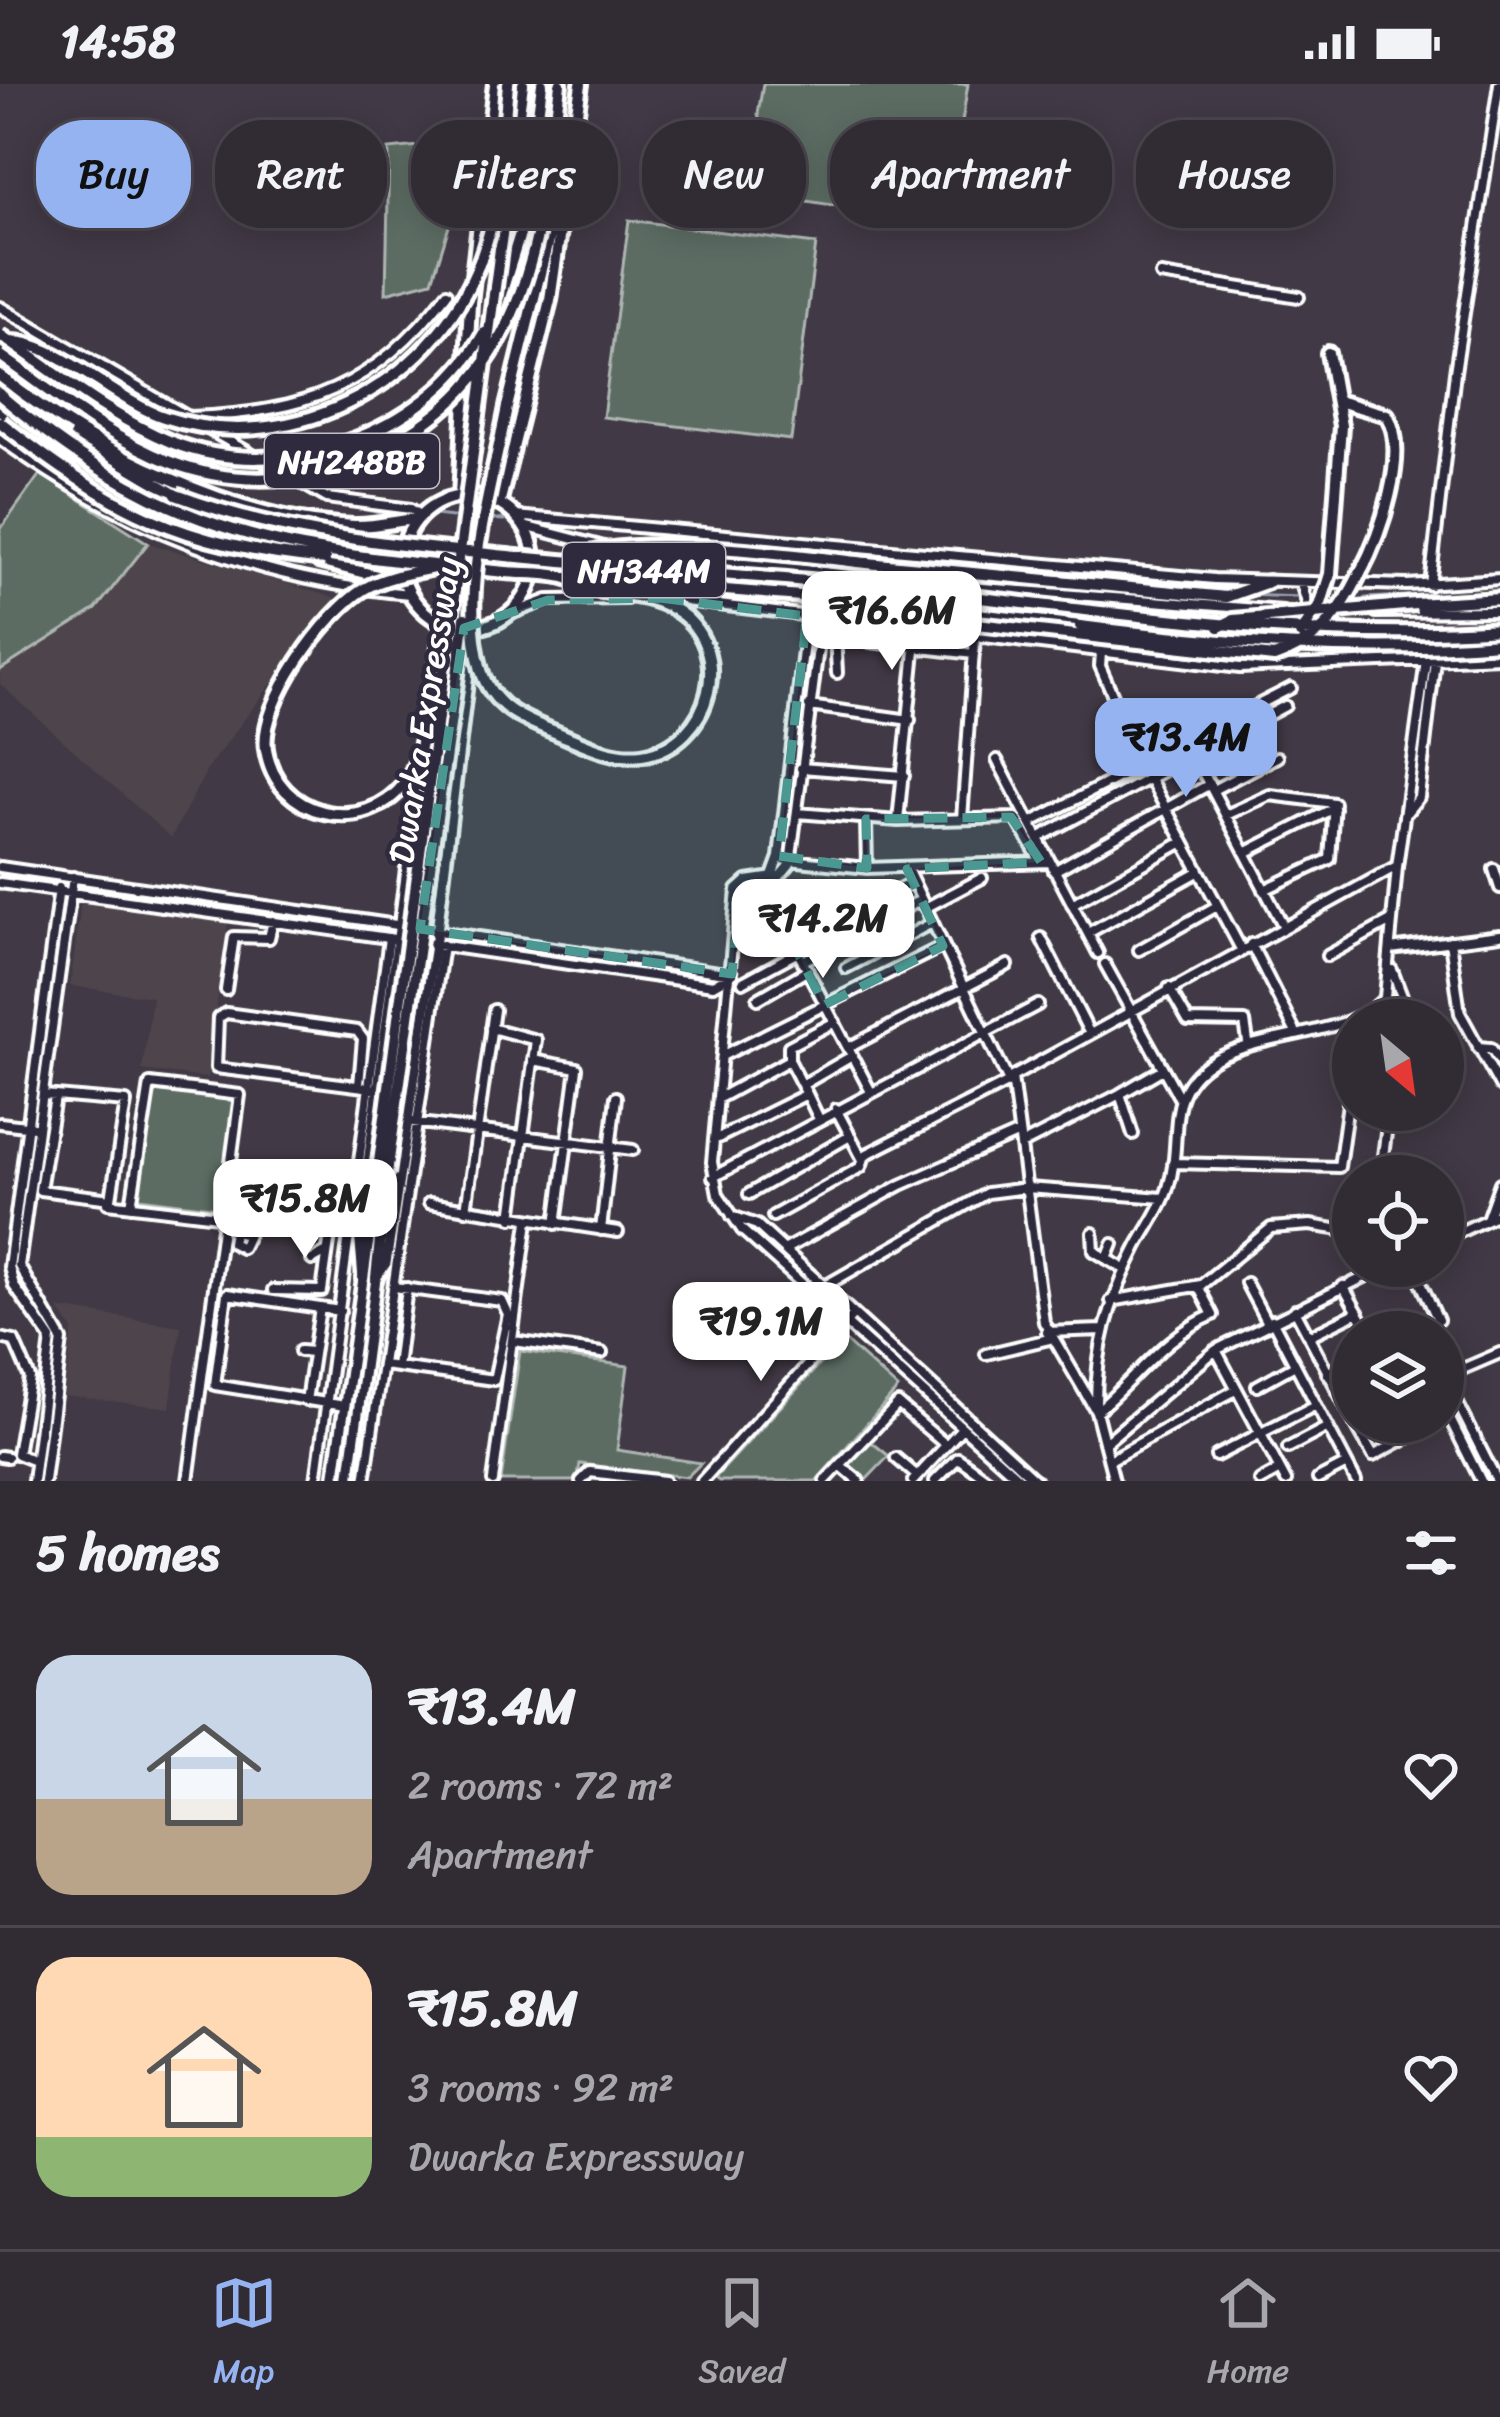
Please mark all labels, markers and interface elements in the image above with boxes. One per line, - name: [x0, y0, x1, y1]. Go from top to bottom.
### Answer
- text: 14:58: [60, 2, 176, 82]
- chip: Buy: [36, 120, 191, 228]
- chip: Rent: [215, 120, 387, 228]
- chip: Filters: [411, 120, 618, 228]
- chip: New: [642, 120, 806, 228]
- chip: Apartment: [830, 120, 1112, 228]
- chip: House: [1136, 120, 1333, 228]
- road number: NH248BB: [265, 434, 439, 488]
- road number: NH344M: [563, 543, 725, 597]
- street label: Dwarka Expressway: [369, 552, 481, 868]
- pin: ₹16.6M: [794, 571, 990, 673]
- text: ₹16.6M: [829, 575, 955, 644]
- pin: ₹13.4M: [1088, 698, 1284, 800]
- text: ₹13.4M: [1122, 702, 1250, 771]
- pin: ₹14.2M: [725, 879, 921, 981]
- text: ₹14.2M: [758, 883, 888, 952]
- north arrow: [1332, 999, 1464, 1131]
- map controls: [1332, 999, 1464, 1443]
- button: locate: [1332, 1155, 1464, 1287]
- pin: ₹15.8M: [207, 1159, 403, 1261]
- text: ₹15.8M: [240, 1163, 370, 1232]
- pin: ₹19.1M: [663, 1282, 859, 1384]
- text: ₹19.1M: [700, 1286, 822, 1355]
- button: layers: [1332, 1311, 1464, 1443]
- text: 5 homes: [36, 1508, 219, 1598]
- icon: filters: [1398, 1520, 1464, 1586]
- text: ₹13.4M: [408, 1661, 575, 1751]
- icon: home: [132, 1703, 276, 1847]
- icon: heart: [1398, 1742, 1464, 1808]
- text: 2 rooms · 72 m²: [408, 1751, 673, 1820]
- text: Apartment: [408, 1820, 592, 1889]
- text: ₹15.8M: [408, 1963, 577, 2053]
- icon: home: [132, 2005, 276, 2149]
- icon: heart: [1398, 2044, 1464, 2110]
- text: 3 rooms · 92 m²: [408, 2053, 674, 2122]
- text: Dwarka Expressway: [408, 2122, 744, 2191]
- tab: Map: [211, 2270, 277, 2400]
- tab: Saved: [698, 2270, 785, 2400]
- tab: Home: [1207, 2270, 1289, 2400]

